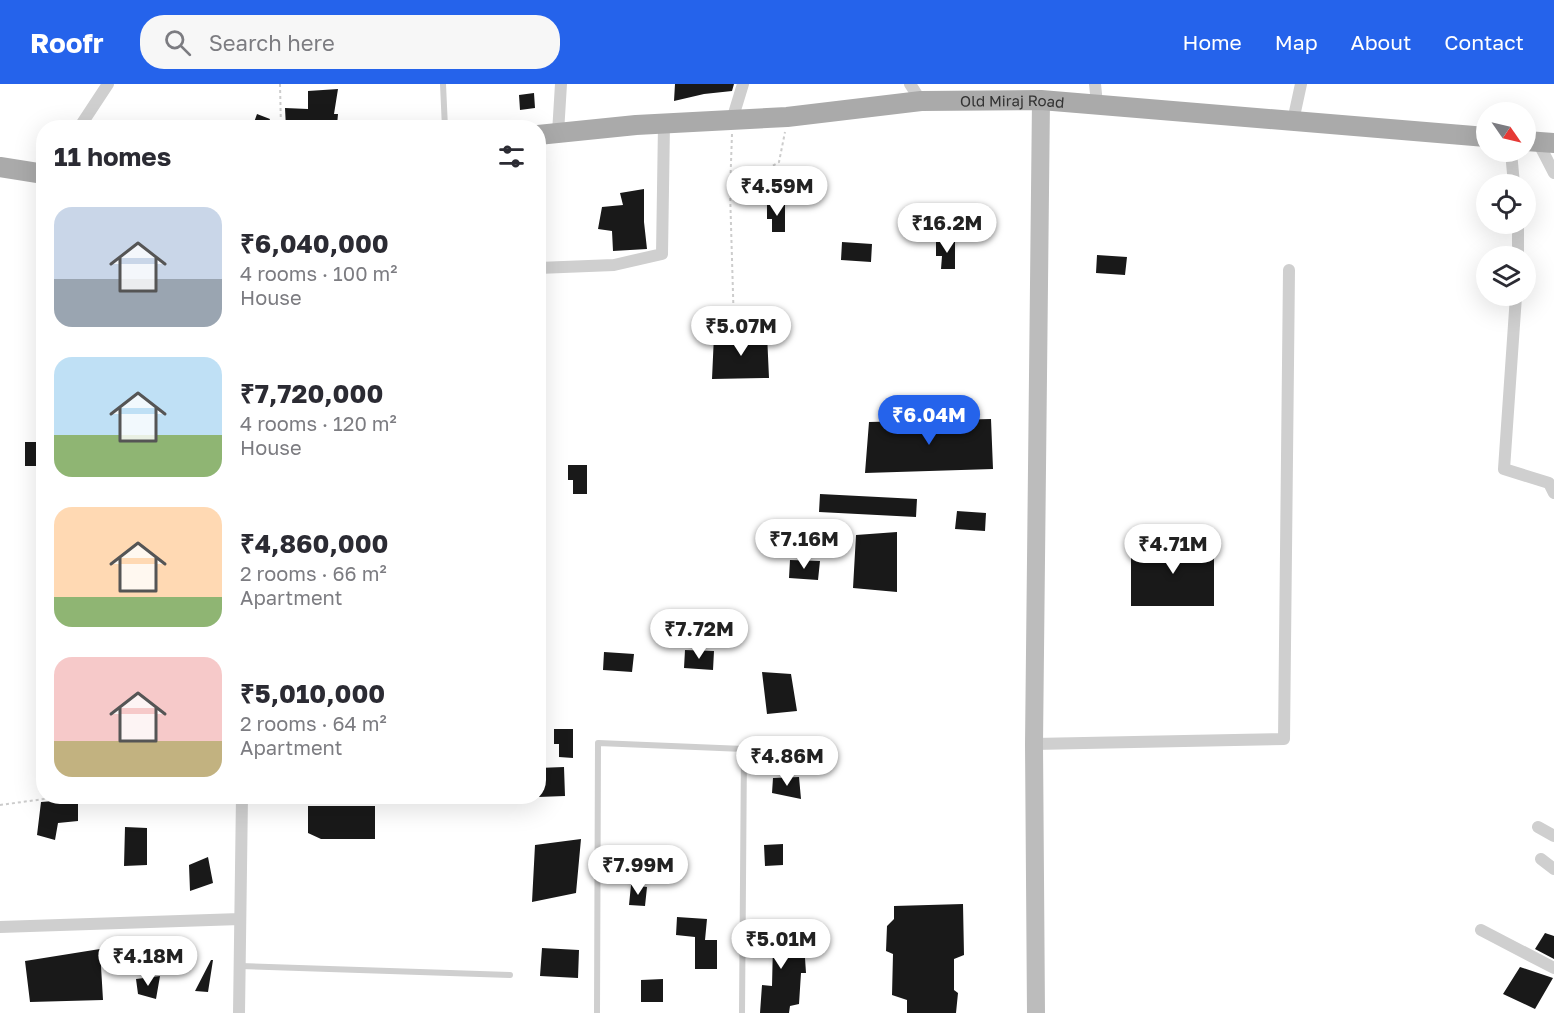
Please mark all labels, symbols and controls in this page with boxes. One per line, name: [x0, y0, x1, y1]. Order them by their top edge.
search box: [140, 15, 560, 69]
text: Roofr: [30, 26, 104, 59]
icon: search: [161, 26, 194, 59]
text: Search here: [209, 29, 335, 56]
text: Home: [1182, 29, 1242, 55]
text: Map: [1275, 29, 1318, 55]
text: About: [1351, 29, 1411, 55]
text: Contact: [1444, 29, 1524, 55]
street label: Old Miraj Road: [960, 91, 1065, 111]
north arrow: [1476, 102, 1536, 162]
map controls: [1476, 102, 1536, 306]
icon: filters: [495, 140, 528, 173]
text: 11 homes: [54, 141, 171, 172]
pin: ₹4.59M: [728, 166, 826, 217]
text: ₹4.59M: [740, 173, 814, 197]
button: locate: [1476, 174, 1536, 234]
pin: ₹16.2M: [898, 203, 996, 254]
text: ₹16.2M: [912, 210, 982, 234]
text: ₹6,040,000: [240, 228, 389, 259]
icon: home: [102, 231, 174, 303]
button: layers: [1476, 246, 1536, 306]
text: 4 rooms · 100 m²: [240, 261, 398, 285]
text: House: [240, 285, 302, 309]
pin: ₹5.07M: [692, 306, 790, 357]
text: ₹5.07M: [705, 313, 777, 337]
text: ₹7,720,000: [240, 378, 383, 409]
icon: home: [102, 381, 174, 453]
pin: ₹6.04M: [880, 395, 978, 446]
text: ₹6.04M: [892, 402, 966, 426]
text: 4 rooms · 120 m²: [240, 411, 397, 435]
text: House: [240, 435, 302, 459]
pin: ₹7.16M: [755, 519, 853, 570]
pin: ₹4.71M: [1124, 524, 1222, 575]
text: ₹7.16M: [769, 526, 839, 550]
text: ₹4,860,000: [240, 528, 389, 559]
icon: home: [102, 531, 174, 603]
text: ₹4.71M: [1138, 531, 1208, 555]
text: 2 rooms · 66 m²: [240, 561, 387, 585]
text: Apartment: [240, 585, 343, 609]
pin: ₹7.72M: [650, 609, 748, 660]
text: ₹7.72M: [664, 616, 734, 640]
text: ₹5,010,000: [240, 678, 385, 709]
icon: home: [102, 681, 174, 753]
text: 2 rooms · 64 m²: [240, 711, 387, 735]
text: Apartment: [240, 735, 343, 759]
pin: ₹4.86M: [738, 736, 836, 787]
text: ₹4.86M: [750, 743, 824, 767]
pin: ₹7.99M: [589, 845, 687, 896]
text: ₹7.99M: [602, 852, 674, 876]
pin: ₹5.01M: [732, 919, 830, 970]
text: ₹5.01M: [745, 926, 817, 950]
pin: ₹4.18M: [99, 936, 197, 987]
text: ₹4.18M: [112, 943, 184, 967]

